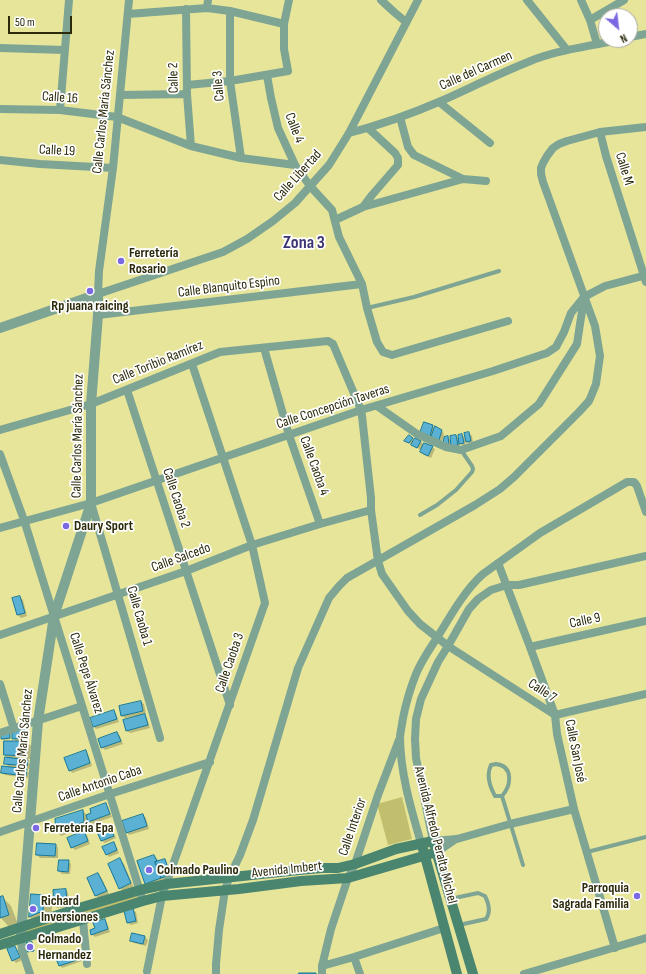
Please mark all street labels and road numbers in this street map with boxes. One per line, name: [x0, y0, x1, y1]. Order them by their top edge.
street label: Calle del Carmen: [437, 47, 515, 95]
street label: Calle Carlos María Sánchez: [89, 49, 119, 175]
street label: Calle 2: [165, 62, 183, 94]
street label: Calle 3: [209, 70, 229, 102]
street label: Calle 16: [41, 88, 79, 108]
street label: Calle 4: [281, 111, 307, 145]
street label: Calle 19: [39, 142, 75, 160]
street label: Calle Libertad: [270, 147, 326, 205]
street label: Calle M: [611, 151, 637, 187]
street label: Calle Blanquito Espino: [177, 272, 281, 302]
street label: Calle Toribio Ramírez: [110, 337, 206, 389]
street label: Calle Carlos María Sánchez: [69, 374, 87, 498]
street label: Calle Concepción Taveras: [274, 381, 392, 433]
street label: Calle Caoba 4: [296, 434, 332, 498]
street label: Calle Caoba 2: [158, 466, 194, 530]
street label: Calle Salcedo: [149, 540, 213, 576]
street label: Calle Caoba 1: [123, 584, 155, 648]
street label: Calle 9: [568, 610, 602, 632]
street label: Calle Pepe Álvarez: [65, 630, 107, 716]
street label: Calle Caoba 3: [212, 631, 248, 695]
street label: Calle 7: [525, 676, 559, 706]
street label: Calle Carlos María Sánchez: [9, 688, 37, 814]
street label: Calle San José: [561, 718, 589, 784]
street label: Calle Antonio Caba: [56, 762, 144, 806]
street label: Avenida Alfredo Peralta Michel: [410, 765, 460, 905]
street label: Calle Interior: [335, 796, 371, 858]
street label: Avenida Imbert: [251, 858, 323, 882]

